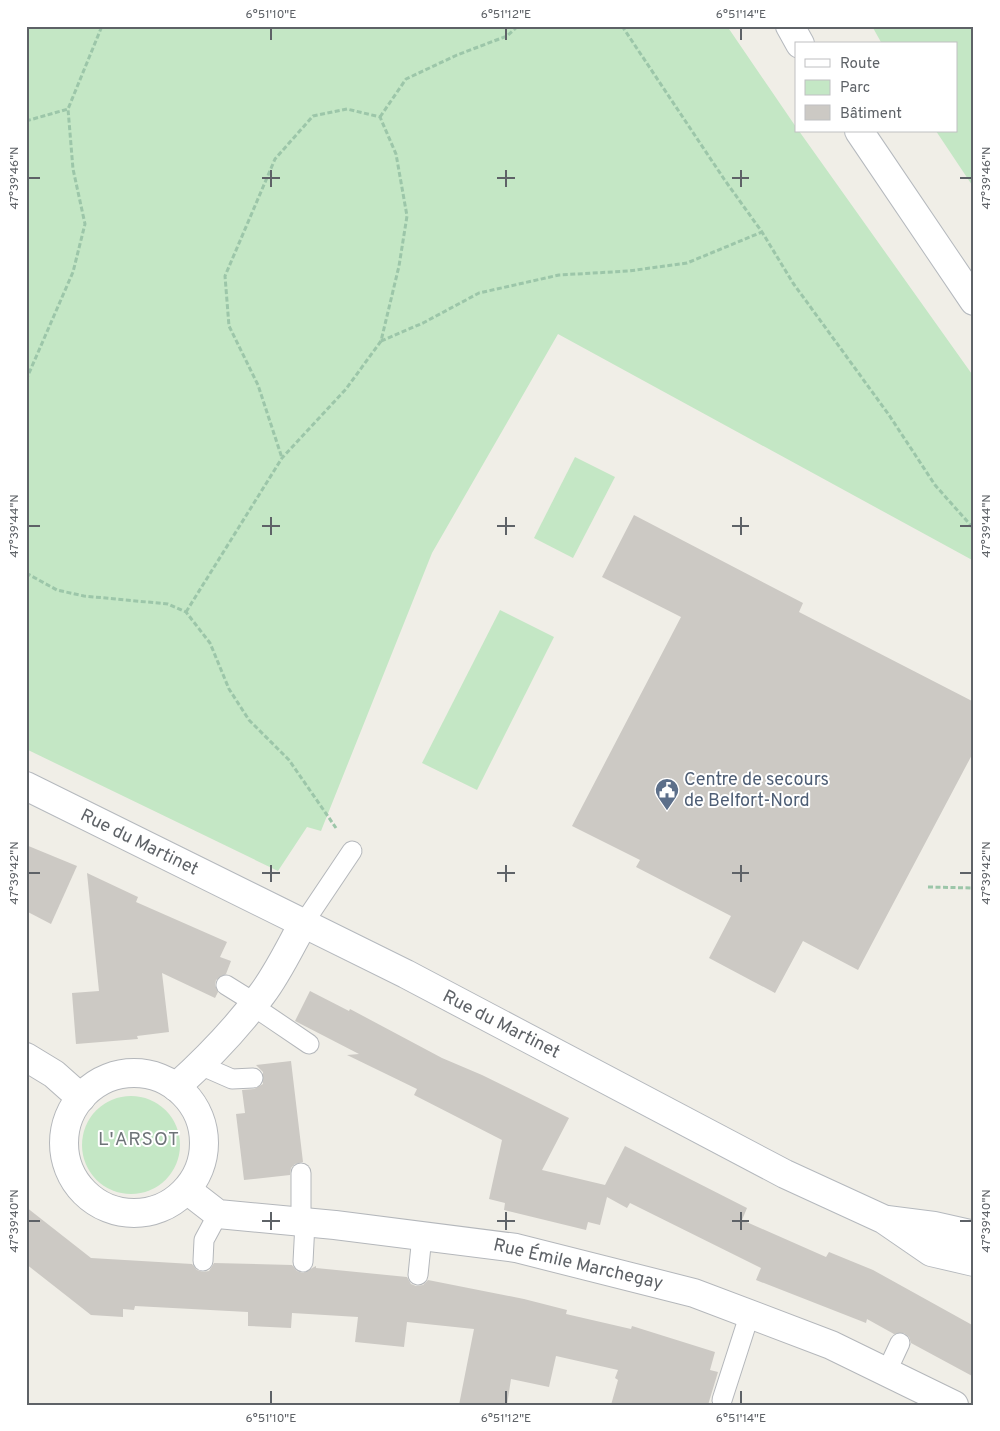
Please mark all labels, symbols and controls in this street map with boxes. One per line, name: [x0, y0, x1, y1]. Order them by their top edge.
text: 6°51'10"E: [246, 7, 296, 23]
text: 6°51'12"E: [481, 7, 531, 23]
text: 6°51'14"E: [716, 7, 766, 23]
legend: [795, 42, 958, 132]
text: Route: [840, 55, 880, 74]
text: Parc: [840, 79, 870, 98]
text: Bâtiment: [840, 105, 902, 124]
text: 47°39'46"N: [7, 146, 23, 210]
text: 47°39'46"N: [979, 146, 995, 210]
text: 47°39'44"N: [7, 494, 23, 558]
text: 47°39'44"N: [979, 494, 995, 558]
place label: Centre de secours de Belfort-Nord: [684, 769, 829, 813]
public building icon: Centre de secours de Belfort-Nord: [654, 777, 680, 811]
street label: Rue du Martinet: [76, 804, 202, 882]
text: 47°39'42"N: [7, 841, 23, 905]
text: 47°39'42"N: [979, 841, 995, 905]
street label: Rue du Martinet: [438, 986, 564, 1064]
district label: L'ARSOT: [98, 1128, 180, 1152]
text: 47°39'40"N: [7, 1189, 23, 1253]
text: 47°39'40"N: [979, 1189, 995, 1253]
street label: Rue Émile Marchegay: [491, 1232, 666, 1296]
text: 6°51'10"E: [246, 1411, 296, 1427]
text: 6°51'12"E: [481, 1411, 531, 1427]
text: 6°51'14"E: [716, 1411, 766, 1427]

